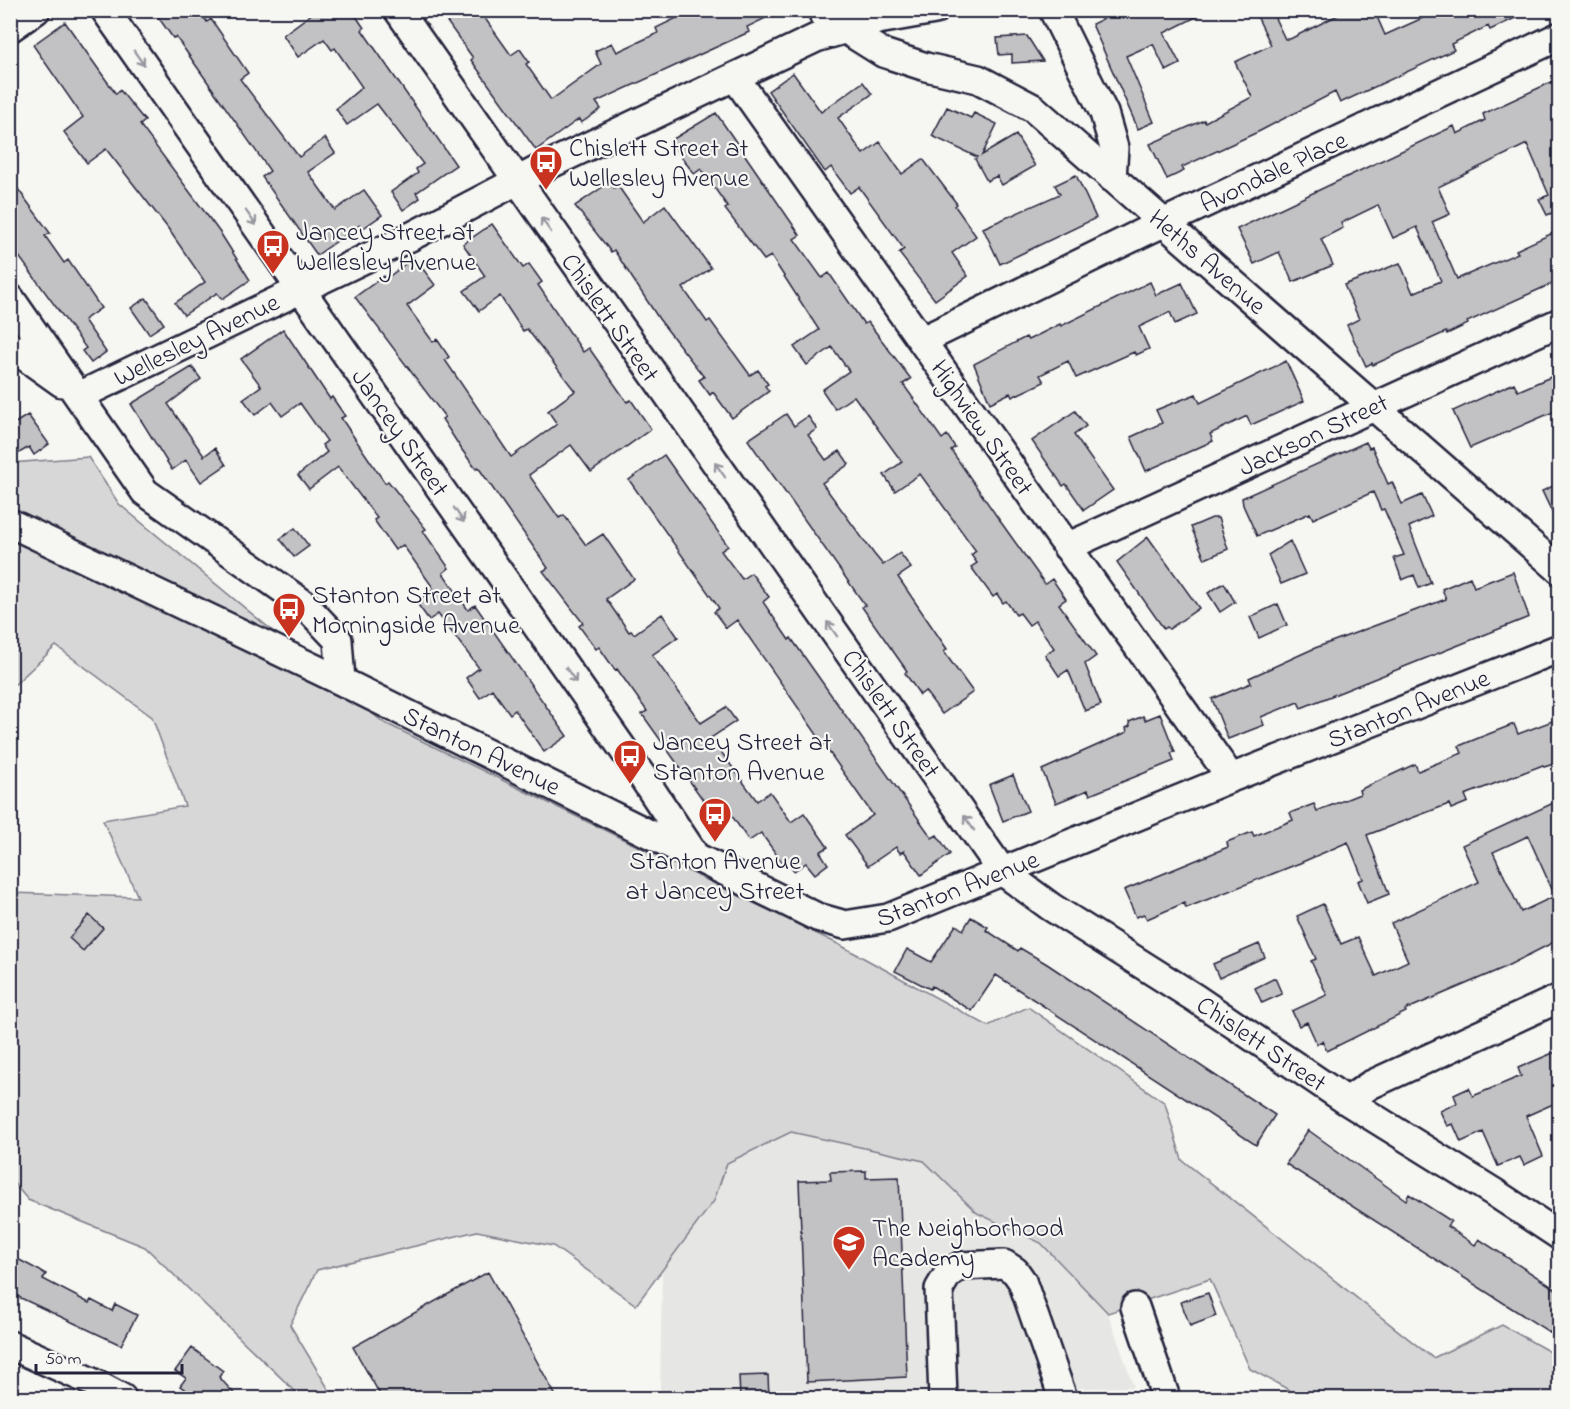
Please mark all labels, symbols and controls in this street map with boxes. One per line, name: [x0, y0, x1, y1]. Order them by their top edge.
one-way arrow: [133, 50, 145, 66]
street label: Avondale Place: [1194, 123, 1355, 224]
place label: Chislett Street at Wellesley Avenue: [569, 131, 749, 199]
bus stop icon: Chislett Street at Wellesley Avenue: [528, 144, 564, 191]
street label: Heths Avenue: [1139, 201, 1274, 325]
one-way arrow: [245, 209, 257, 226]
place label: Jancey Street at Wellesley Avenue: [296, 215, 476, 283]
one-way arrow: [540, 217, 552, 234]
bus stop icon: Jancey Street at Wellesley Avenue: [255, 228, 291, 275]
street label: Chislett Street: [550, 246, 667, 391]
street label: Wellesley Avenue: [108, 285, 287, 398]
street label: Highview Street: [920, 353, 1042, 505]
street label: Jancey Street: [340, 362, 457, 506]
street label: Jackson Street: [1233, 385, 1396, 488]
one-way arrow: [714, 462, 726, 478]
one-way arrow: [453, 507, 465, 523]
place label: Stanton Street at Morningside Avenue: [312, 578, 520, 646]
bus stop icon: Stanton Street at Morningside Avenue: [271, 591, 307, 638]
one-way arrow: [826, 622, 838, 638]
street label: Chislett Street: [831, 642, 948, 787]
street label: Stanton Avenue: [1322, 661, 1496, 761]
one-way arrow: [565, 666, 577, 683]
street label: Stanton Avenue: [395, 698, 566, 808]
place label: Jancey Street at Stanton Avenue: [653, 725, 832, 793]
bus stop icon: Jancey Street at Stanton Avenue: [612, 738, 648, 785]
bus stop icon: Stanton Avenue at Jancey Street: [697, 796, 733, 843]
one-way arrow: [963, 815, 975, 832]
street label: Stanton Avenue: [871, 842, 1045, 939]
place label: Stanton Avenue at Jancey Street: [626, 844, 805, 912]
street label: Chislett Street: [1188, 988, 1333, 1103]
place label: The Neighborhood Academy: [872, 1211, 1064, 1279]
school or university icon: The Neighborhood Academy: [831, 1224, 867, 1271]
scale bar: [36, 1337, 182, 1375]
text: 50 m: [45, 1347, 82, 1373]

